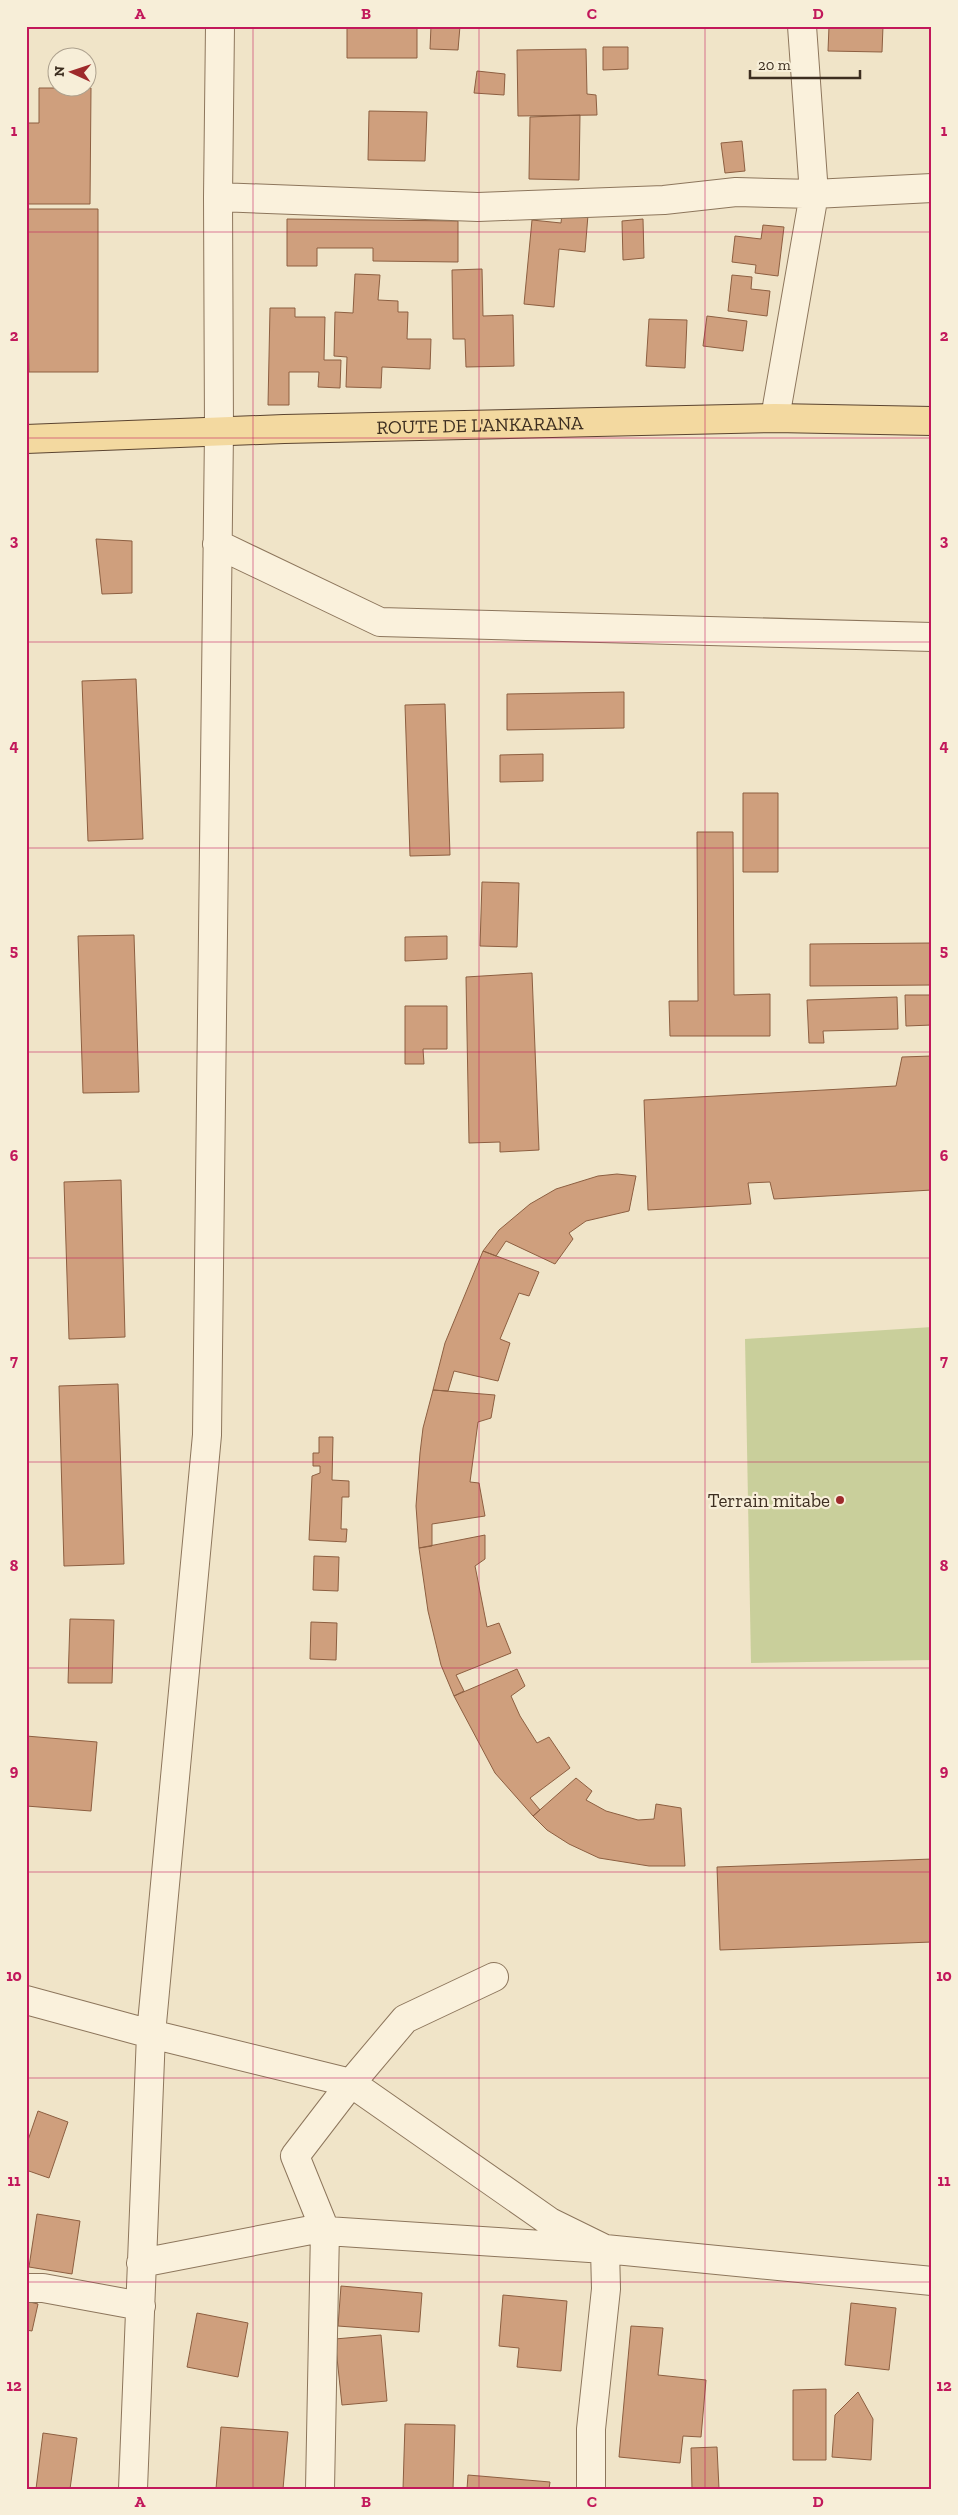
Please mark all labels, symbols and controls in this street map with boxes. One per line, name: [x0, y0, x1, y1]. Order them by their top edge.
text: A: [135, 4, 146, 23]
text: B: [361, 4, 371, 23]
text: C: [587, 4, 597, 23]
text: D: [812, 4, 824, 23]
north arrow: [48, 48, 98, 98]
scale bar: [750, 48, 860, 80]
text: 20 m: [758, 56, 791, 74]
text: N: [51, 65, 68, 77]
text: 1: [11, 121, 18, 140]
text: 1: [941, 121, 948, 140]
text: 2: [10, 326, 19, 345]
text: 2: [940, 326, 949, 345]
street label: ROUTE DE L'ANKARANA: [376, 411, 584, 438]
text: 3: [10, 531, 19, 550]
text: 3: [940, 531, 949, 550]
text: 4: [9, 736, 19, 755]
text: 4: [939, 736, 949, 755]
text: 5: [10, 941, 18, 960]
text: 5: [940, 941, 948, 960]
text: 6: [10, 1146, 19, 1165]
text: 6: [940, 1146, 949, 1165]
text: 7: [10, 1351, 18, 1370]
text: 7: [940, 1351, 948, 1370]
place label: Terrain mitabe: [708, 1489, 830, 1512]
marker: Terrain mitabe: [834, 1494, 846, 1506]
text: 8: [10, 1556, 19, 1575]
text: 8: [940, 1556, 949, 1575]
text: 9: [10, 1761, 19, 1780]
text: 9: [940, 1761, 949, 1780]
text: 10: [6, 1966, 22, 1985]
text: 10: [936, 1966, 952, 1985]
text: 11: [8, 2171, 21, 2190]
text: 11: [938, 2171, 951, 2190]
text: 12: [6, 2376, 22, 2395]
text: 12: [936, 2376, 952, 2395]
text: A: [135, 2492, 146, 2511]
text: B: [361, 2492, 371, 2511]
text: C: [587, 2492, 597, 2511]
text: D: [812, 2492, 824, 2511]

